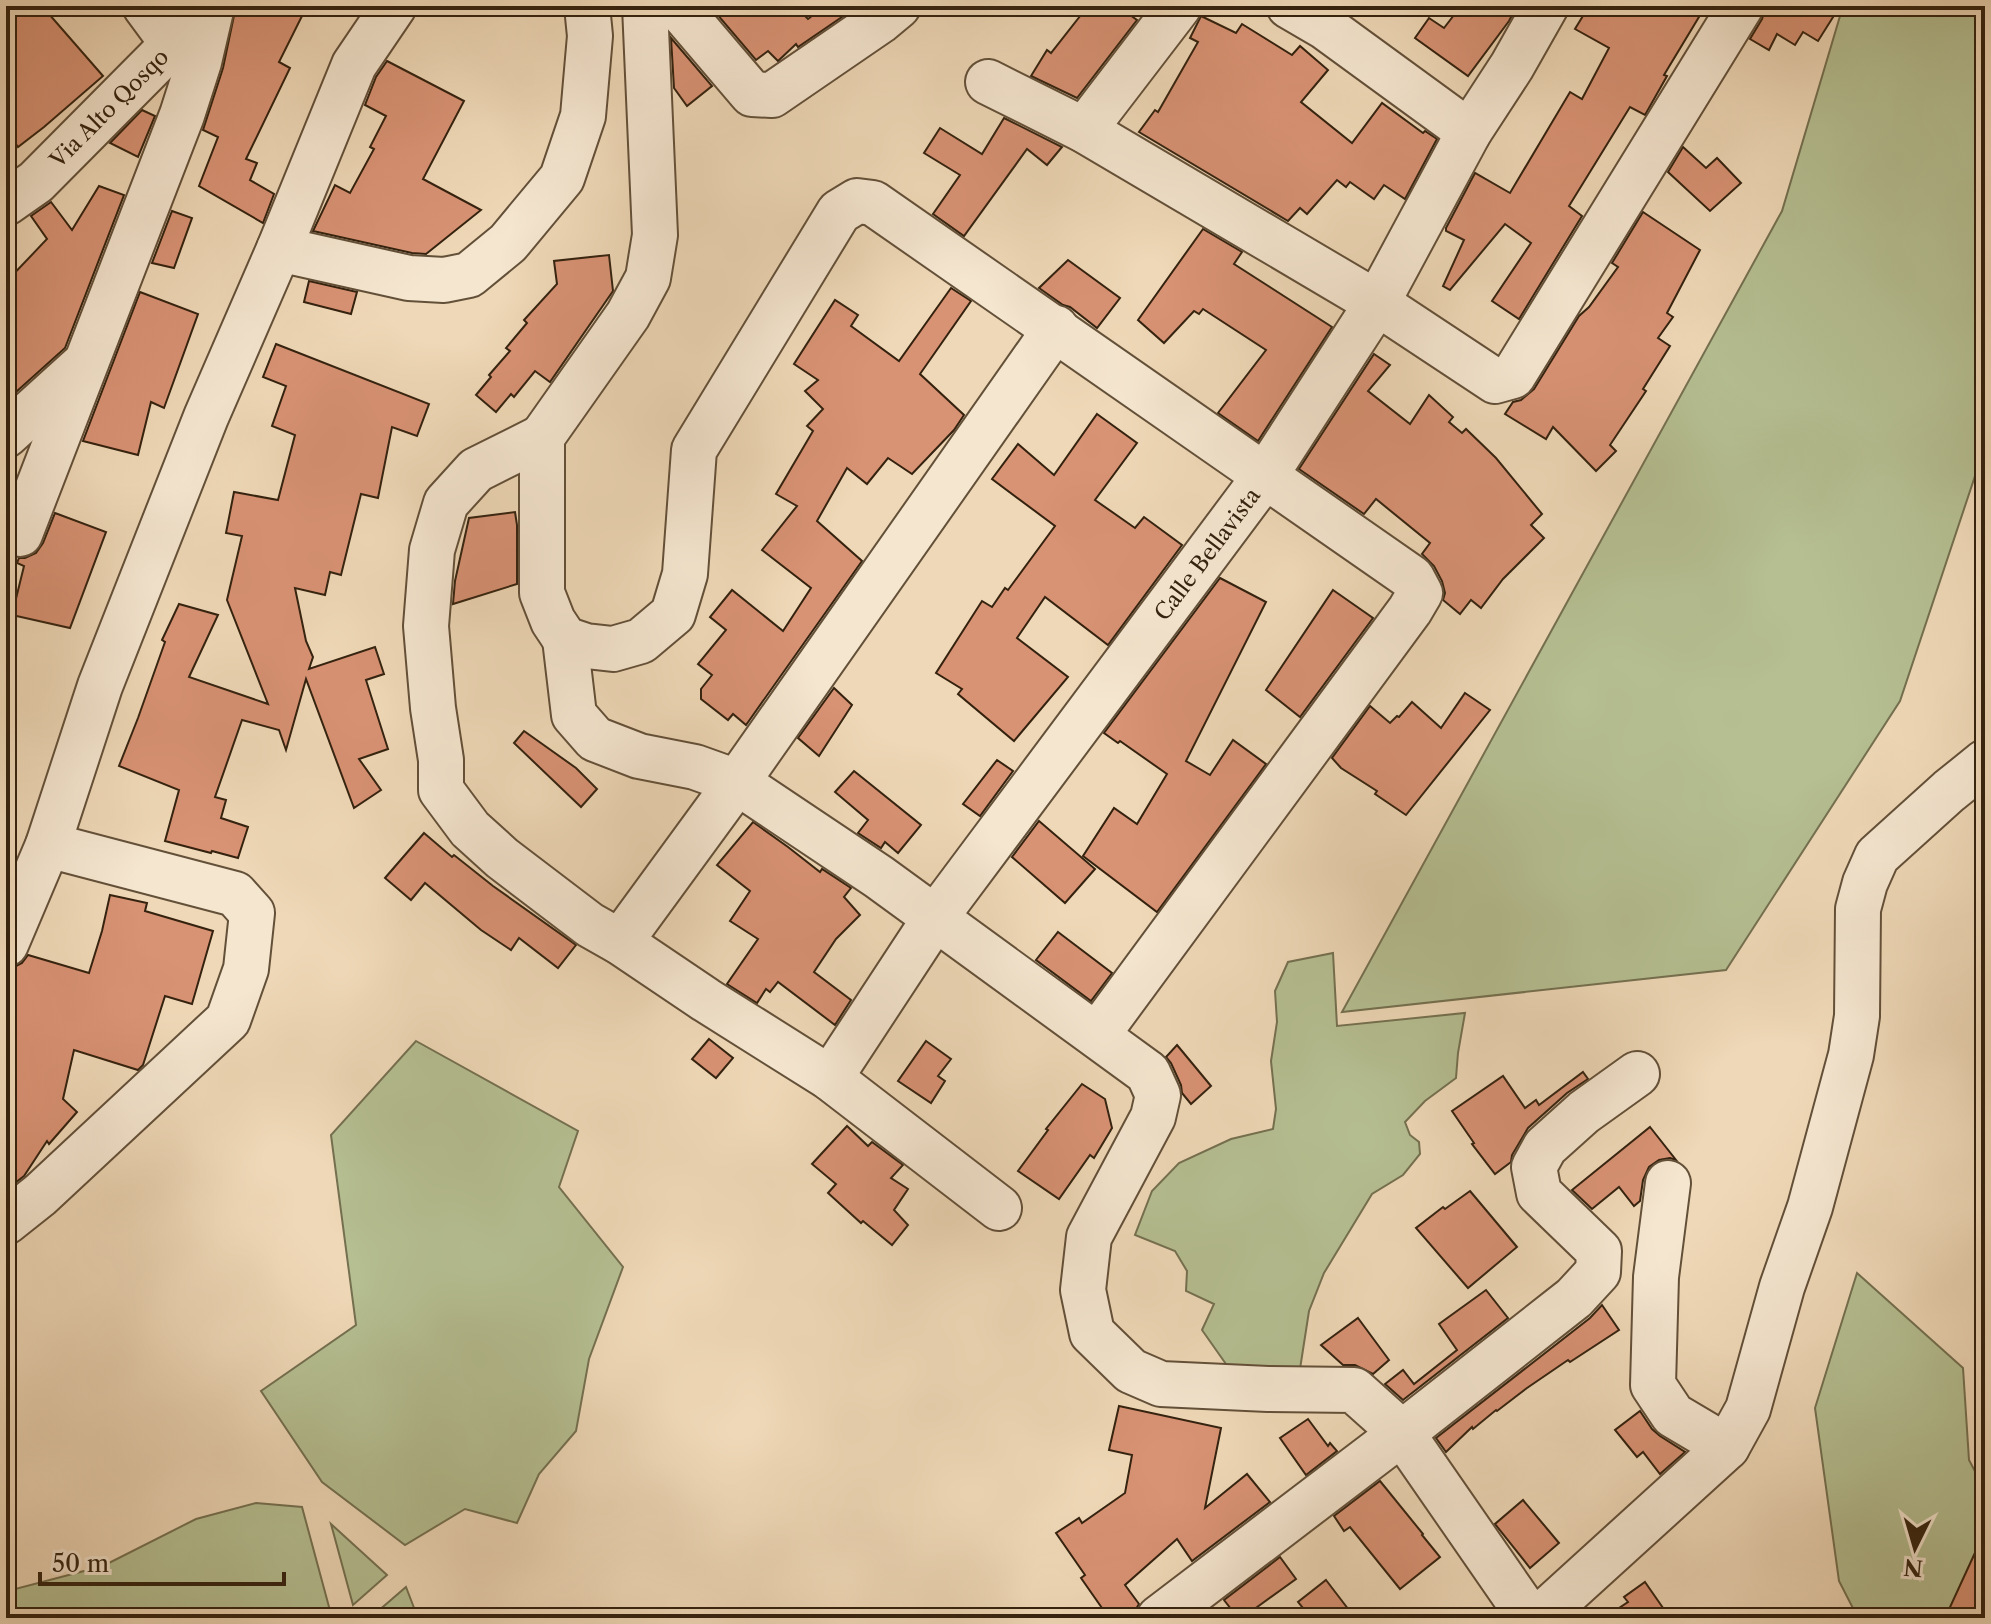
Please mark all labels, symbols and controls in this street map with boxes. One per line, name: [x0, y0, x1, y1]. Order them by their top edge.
street label: Via Alto Qosqo: [44, 43, 174, 174]
street label: Calle Bellavista: [1149, 482, 1266, 626]
north arrow: [1875, 1508, 1955, 1588]
scale bar: [40, 1536, 284, 1586]
text: 50 m: [52, 1549, 109, 1578]
text: N: [1903, 1553, 1924, 1582]

